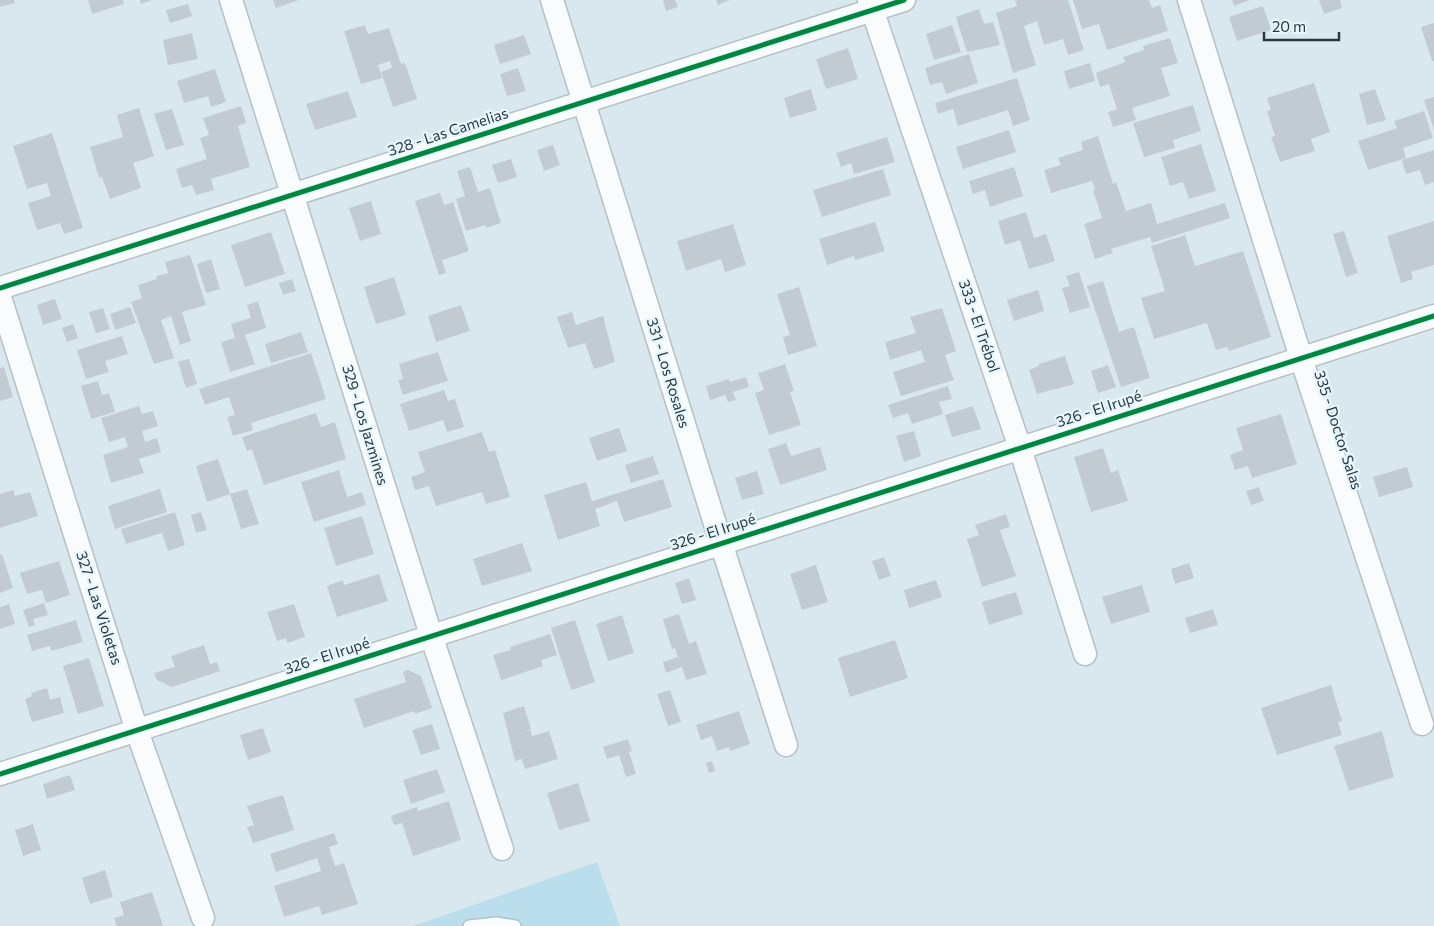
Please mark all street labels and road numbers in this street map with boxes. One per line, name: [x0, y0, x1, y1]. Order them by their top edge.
street label: 328 - Las Camelias: [385, 103, 510, 159]
street label: 333 - El Trébol: [956, 277, 1004, 374]
street label: 331 - Los Rosales: [644, 315, 694, 430]
street label: 329 - Los Jazmines: [339, 362, 393, 487]
street label: 335 - Doctor Salas: [1311, 368, 1367, 492]
street label: 326 - El Irupé: [1054, 386, 1144, 430]
street label: 326 - El Irupé: [668, 509, 758, 553]
street label: 327 - Las Violetas: [73, 549, 127, 667]
street label: 326 - El Irupé: [282, 633, 372, 677]

